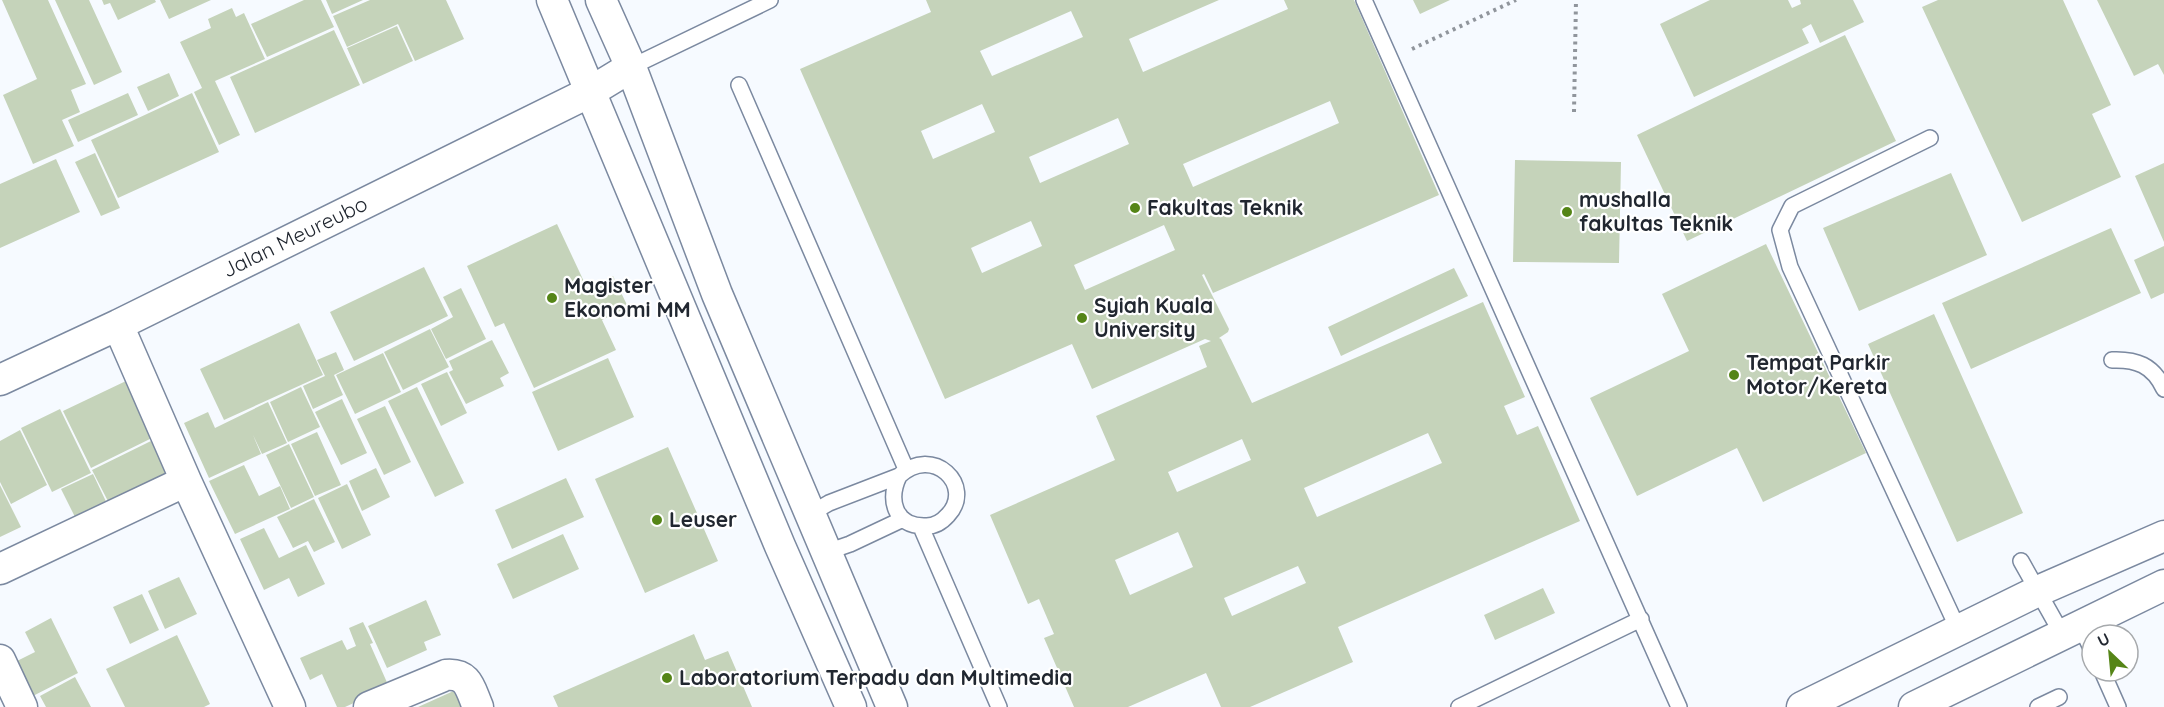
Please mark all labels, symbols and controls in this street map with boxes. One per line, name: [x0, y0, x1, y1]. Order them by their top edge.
place label: mushalla fakultas Teknik: [1579, 186, 1733, 236]
street label: Jalan Meureubo: [218, 190, 371, 282]
place label: Fakultas Teknik: [1147, 194, 1304, 220]
marker: Fakultas Teknik: [1128, 201, 1142, 215]
marker: mushalla fakultas Teknik: [1560, 205, 1574, 219]
place label: Magister Ekonomi MM: [564, 272, 691, 322]
marker: Magister Ekonomi MM: [545, 291, 559, 305]
place label: Syiah Kuala University: [1094, 292, 1213, 342]
marker: Syiah Kuala University: [1075, 311, 1089, 325]
place label: Tempat Parkir Motor/Kereta: [1746, 349, 1890, 399]
marker: Tempat Parkir Motor/Kereta: [1727, 368, 1741, 382]
place label: Leuser: [669, 506, 737, 532]
marker: Leuser: [650, 513, 664, 527]
north arrow: [2080, 623, 2140, 683]
text: U: [2094, 628, 2113, 651]
place label: Laboratorium Terpadu dan Multimedia: [679, 664, 1072, 690]
marker: Laboratorium Terpadu dan Multimedia: [660, 671, 674, 685]

